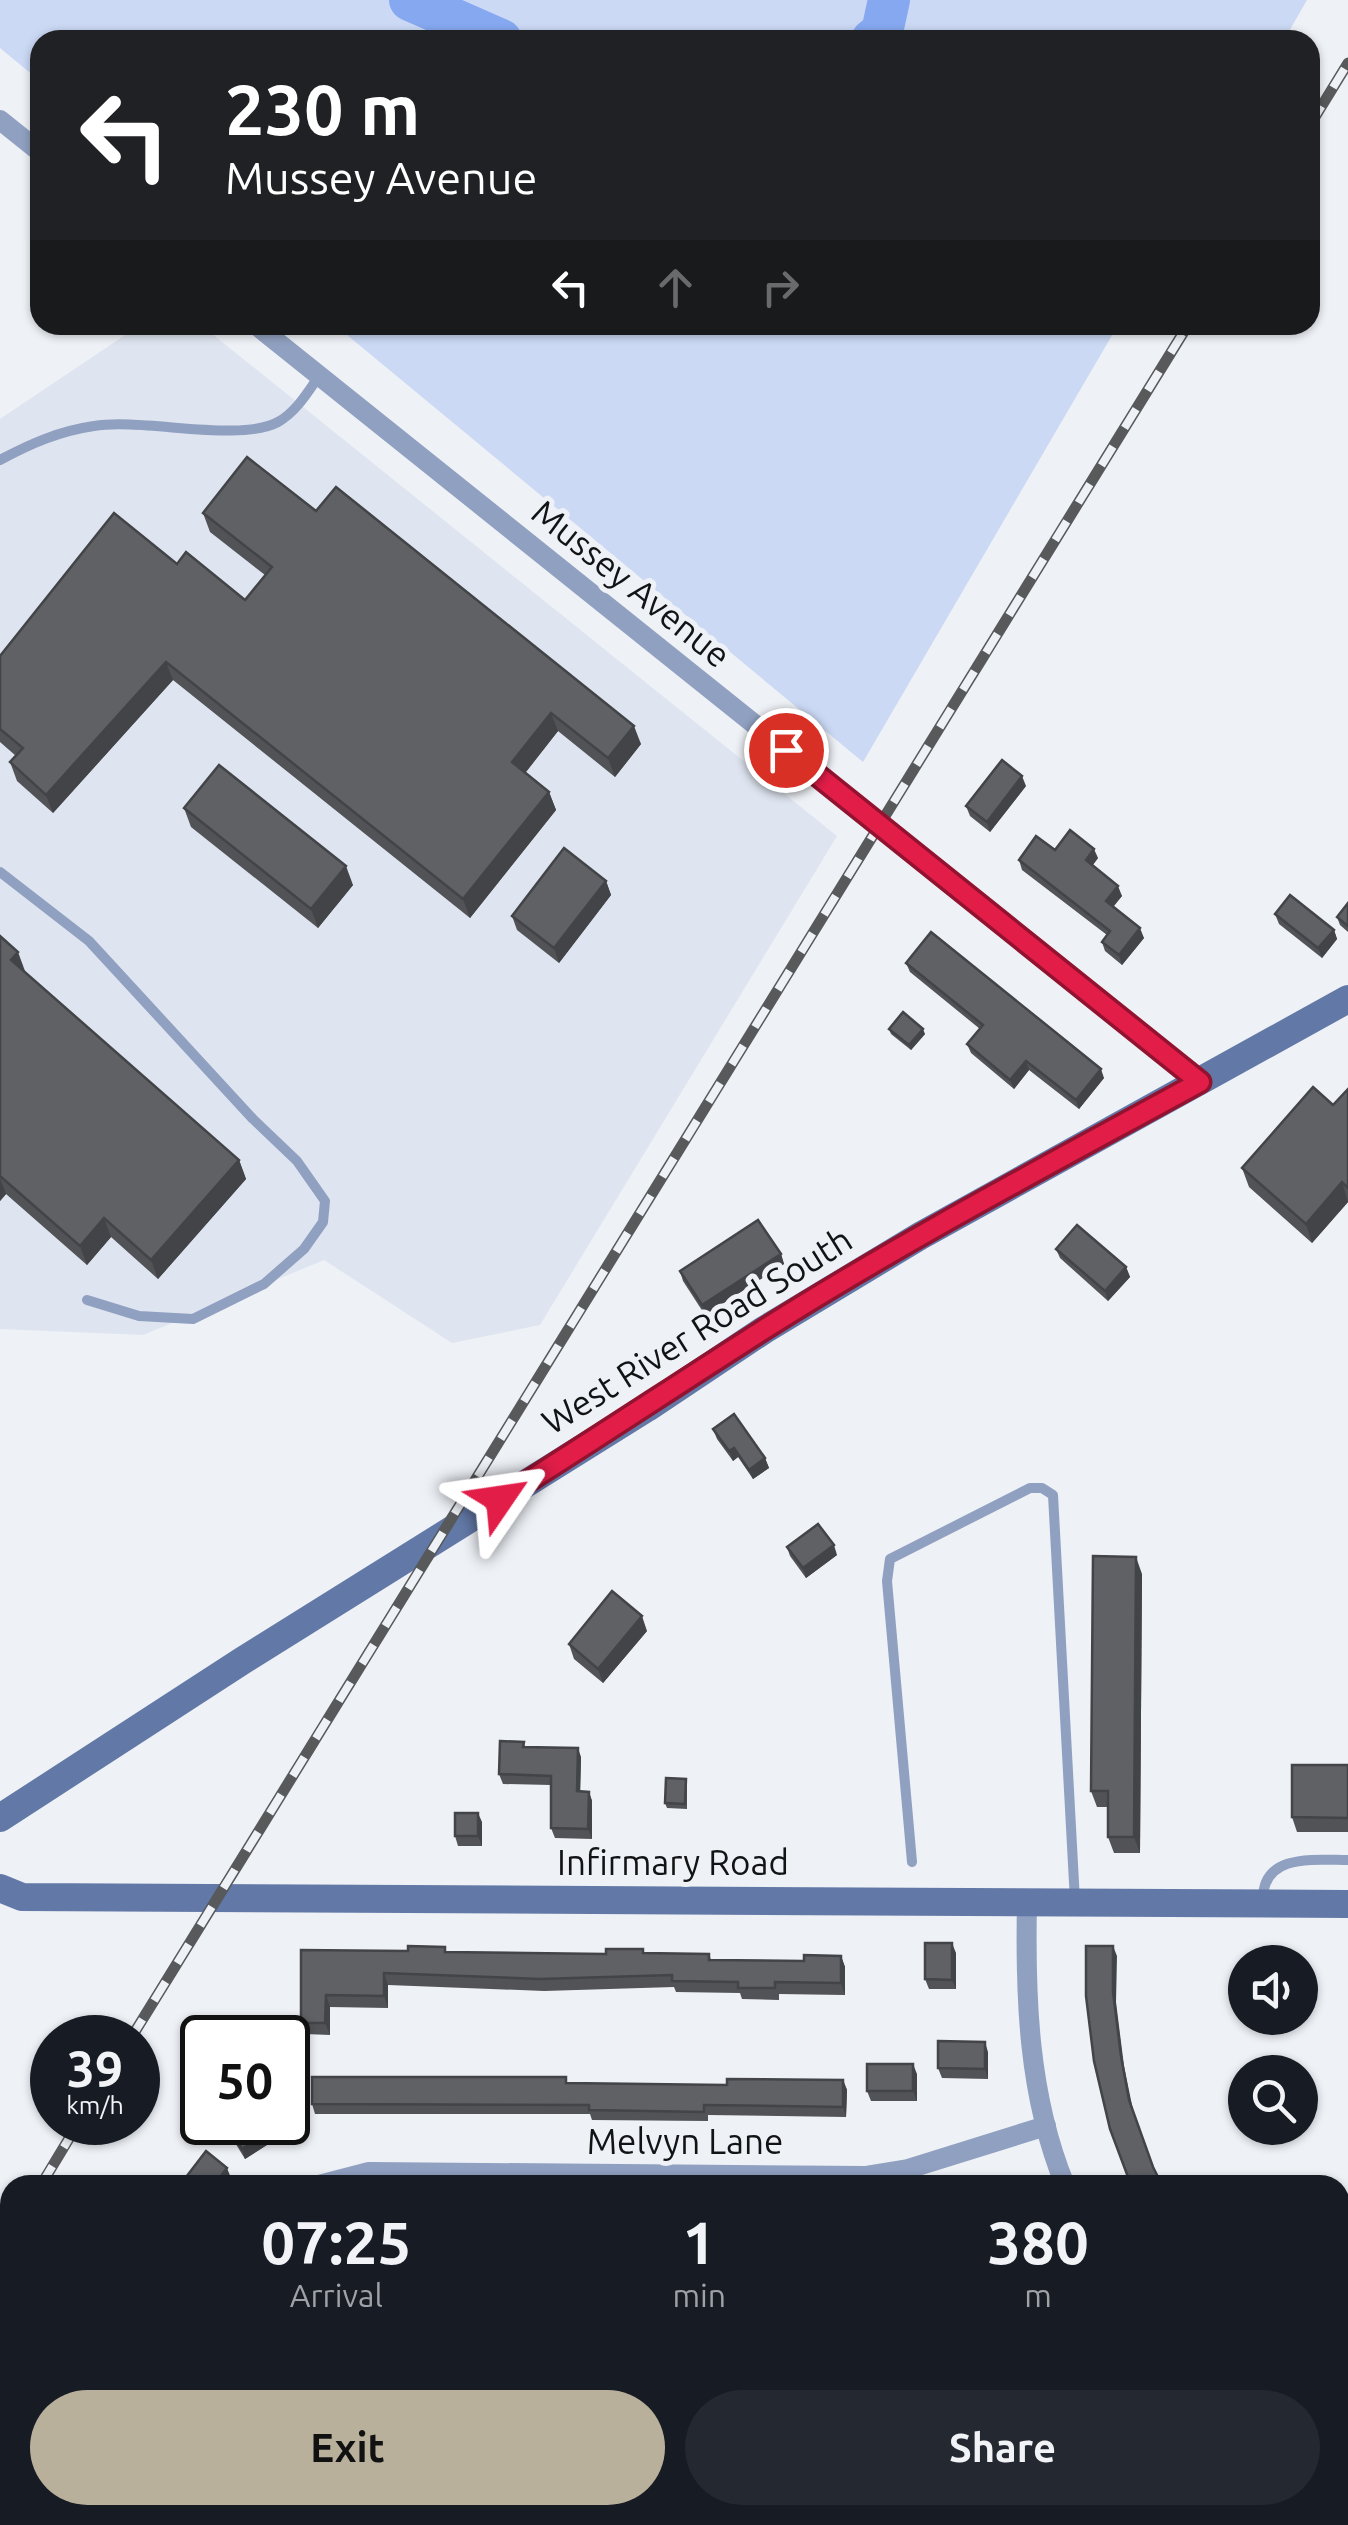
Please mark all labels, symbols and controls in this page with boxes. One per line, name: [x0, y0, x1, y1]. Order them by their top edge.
icon: left: [60, 70, 190, 200]
text: 230 m: [225, 70, 420, 148]
text: Mussey Avenue: [225, 152, 537, 203]
icon: left: [543, 260, 598, 315]
icon: ahead: [648, 260, 703, 315]
icon: right: [753, 260, 808, 315]
street label: Mussey Avenue: [525, 491, 739, 675]
pin: [744, 708, 829, 793]
icon: arrive: [759, 723, 814, 778]
street label: West River Road South: [534, 1219, 859, 1442]
position arrow: [448, 1447, 552, 1551]
street label: Infirmary Road: [557, 1842, 789, 1882]
map controls: [1228, 1945, 1318, 2145]
button: sound: [1228, 1945, 1318, 2035]
speed limit sign: 50: [180, 2015, 310, 2145]
text: 39: [67, 2040, 123, 2096]
button: search: [1228, 2055, 1318, 2145]
text: km/h: [66, 2091, 124, 2119]
street label: Melvyn Lane: [587, 2121, 783, 2161]
text: 07:25: [261, 2208, 411, 2275]
text: 1: [682, 2208, 716, 2275]
text: 380: [987, 2208, 1089, 2275]
text: Arrival: [290, 2277, 383, 2313]
text: min: [672, 2277, 726, 2313]
text: m: [1024, 2277, 1052, 2313]
button: Exit: [30, 2390, 665, 2505]
button: Share: [685, 2390, 1320, 2505]

